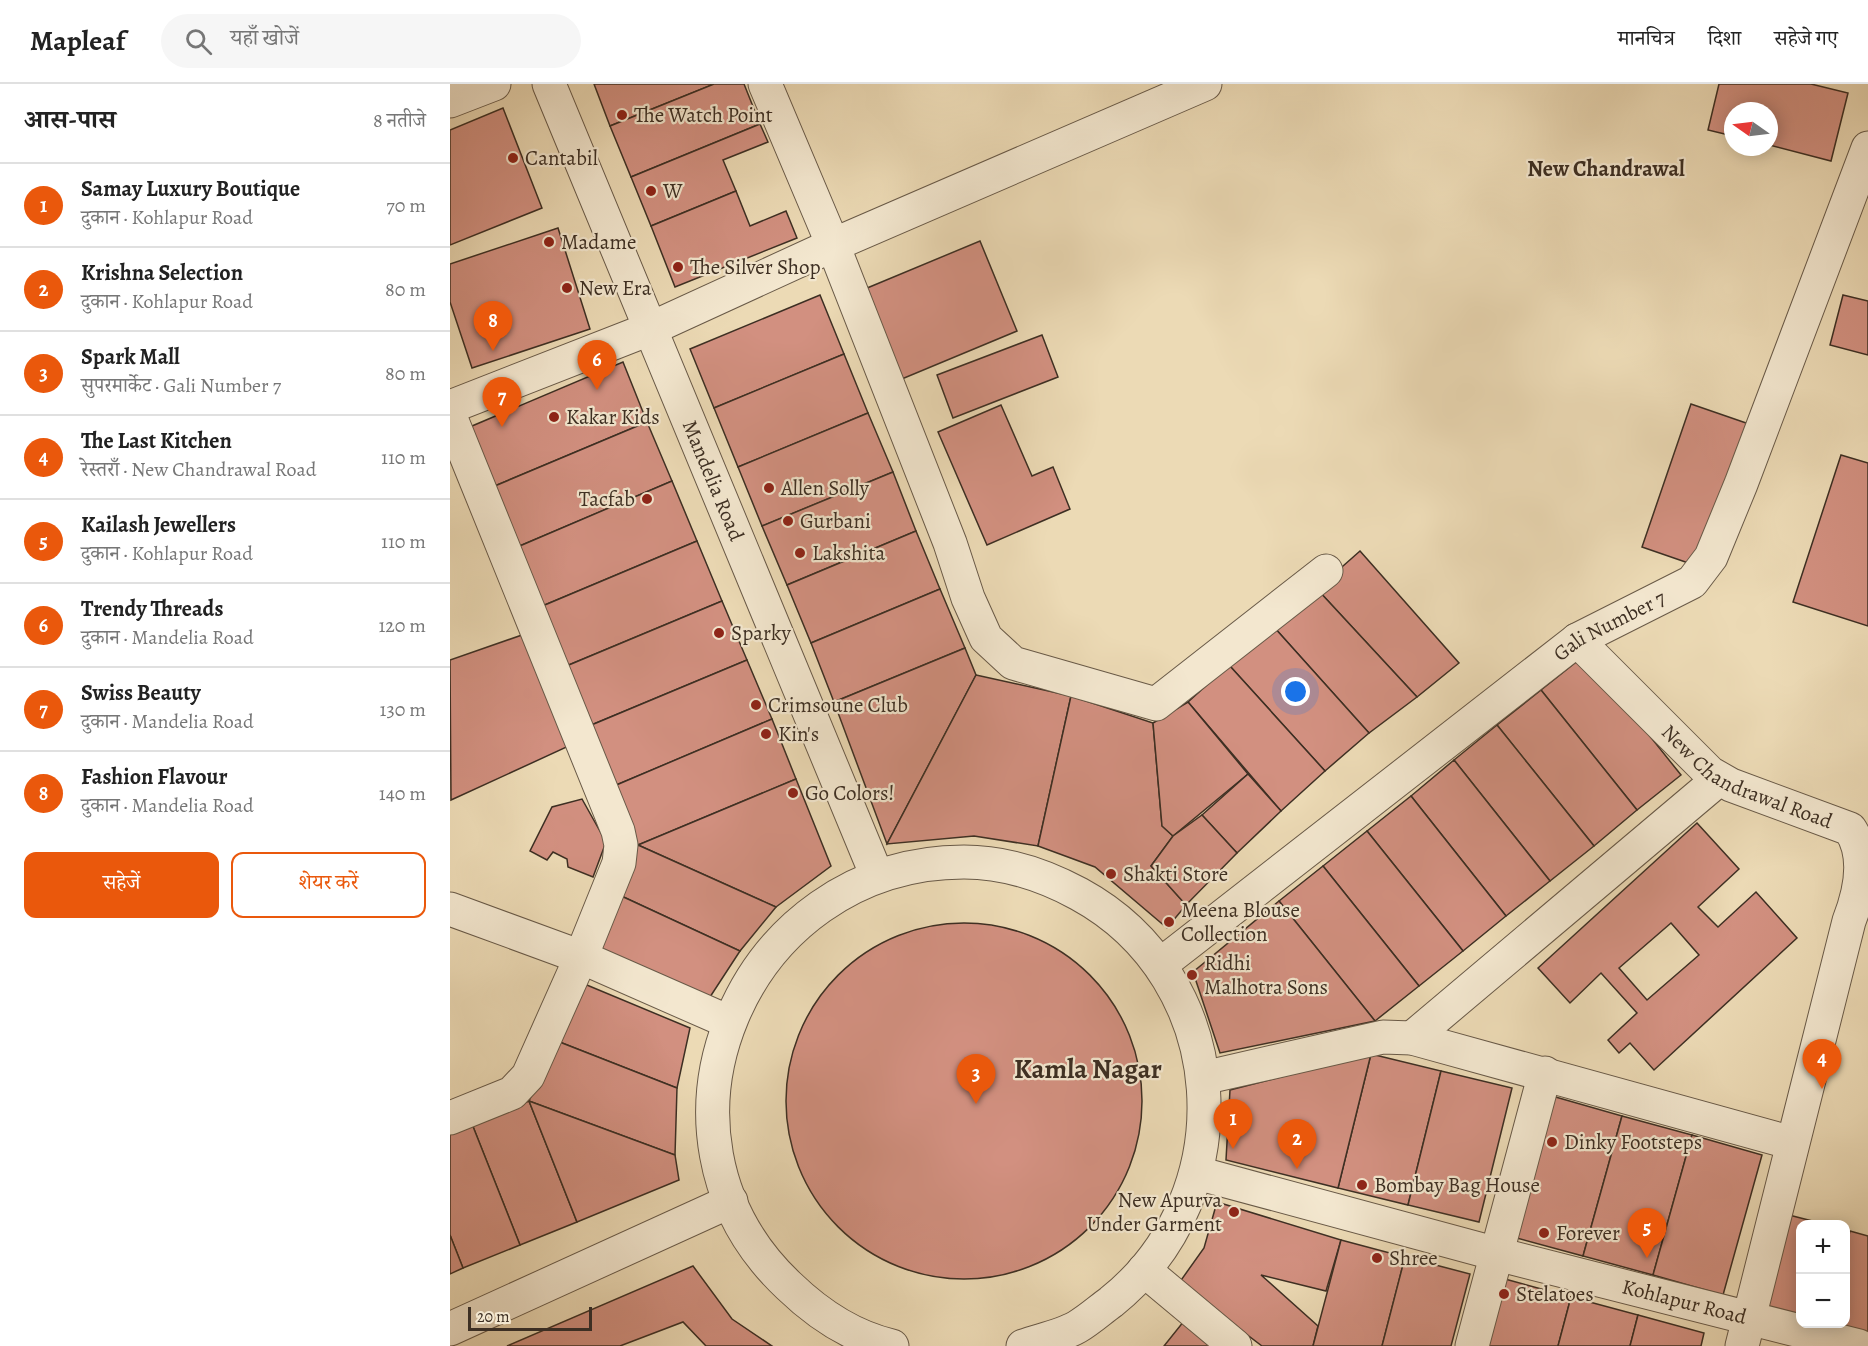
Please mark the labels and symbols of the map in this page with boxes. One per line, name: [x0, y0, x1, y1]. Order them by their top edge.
place label: The Watch Point: [634, 101, 773, 129]
north arrow: [1724, 102, 1778, 156]
marker: The Watch Point: [615, 108, 629, 122]
place label: Cantabil: [525, 144, 598, 172]
marker: Cantabil: [506, 151, 520, 165]
district label: New Chandrawal: [1527, 154, 1685, 184]
place label: W: [662, 177, 683, 205]
marker: W: [644, 184, 658, 198]
place label: Madame: [561, 228, 636, 256]
marker: Madame: [542, 235, 556, 249]
place label: The Silver Shop: [690, 253, 821, 281]
marker: The Silver Shop: [671, 260, 685, 274]
place label: New Era: [579, 274, 652, 302]
marker: New Era: [560, 281, 574, 295]
pin: 8: [474, 302, 513, 351]
pin: 6: [578, 340, 616, 390]
pin: 7: [482, 378, 522, 427]
place label: Kakar Kids: [566, 403, 660, 431]
marker: Kakar Kids: [547, 410, 561, 424]
street label: Mandelia Road: [676, 416, 751, 546]
place label: Allen Solly: [780, 474, 870, 502]
marker: Allen Solly: [762, 481, 776, 495]
place label: Tacfab: [579, 485, 635, 513]
marker: Tacfab: [640, 492, 654, 506]
place label: Gurbani: [800, 507, 871, 535]
marker: Gurbani: [781, 514, 795, 528]
place label: Lakshita: [812, 539, 885, 567]
marker: Lakshita: [793, 546, 807, 560]
street label: Gali Number 7: [1547, 584, 1670, 667]
place label: Sparky: [731, 619, 791, 647]
marker: Sparky: [712, 626, 726, 640]
your location: [1281, 677, 1310, 706]
place label: Crimsoune Club: [768, 691, 908, 719]
marker: Crimsoune Club: [749, 698, 763, 712]
street label: New Chandrawal Road: [1655, 718, 1837, 836]
place label: Kin's: [778, 720, 819, 748]
marker: Kin's: [759, 727, 773, 741]
place label: Go Colors!: [805, 779, 894, 807]
marker: Go Colors!: [786, 786, 800, 800]
place label: Shakti Store: [1123, 860, 1228, 888]
marker: Shakti Store: [1104, 867, 1118, 881]
place label: Meena Blouse Collection: [1181, 896, 1300, 948]
marker: Meena Blouse Collection: [1162, 915, 1176, 929]
place label: Ridhi Malhotra Sons: [1204, 949, 1328, 1001]
marker: Ridhi Malhotra Sons: [1185, 968, 1199, 982]
pin: 4: [1802, 1040, 1842, 1089]
district label: Kamla Nagar: [1014, 1051, 1162, 1087]
pin: 3: [956, 1054, 996, 1104]
pin: 1: [1214, 1100, 1252, 1149]
pin: 2: [1278, 1120, 1316, 1169]
place label: Dinky Footsteps: [1564, 1128, 1702, 1156]
marker: Dinky Footsteps: [1545, 1135, 1559, 1149]
place label: Bombay Bag House: [1374, 1171, 1540, 1199]
marker: Bombay Bag House: [1355, 1178, 1369, 1192]
place label: New Apurva Under Garment: [1087, 1186, 1222, 1238]
marker: New Apurva Under Garment: [1227, 1205, 1241, 1219]
pin: 5: [1628, 1208, 1666, 1258]
place label: Forever: [1556, 1219, 1620, 1247]
marker: Forever: [1537, 1226, 1551, 1240]
place label: Shree: [1389, 1244, 1438, 1272]
marker: Shree: [1370, 1251, 1384, 1265]
street label: Kohlapur Road: [1619, 1272, 1750, 1331]
place label: Stelatoes: [1516, 1280, 1594, 1308]
marker: Stelatoes: [1497, 1287, 1511, 1301]
scale bar: [468, 1304, 592, 1332]

